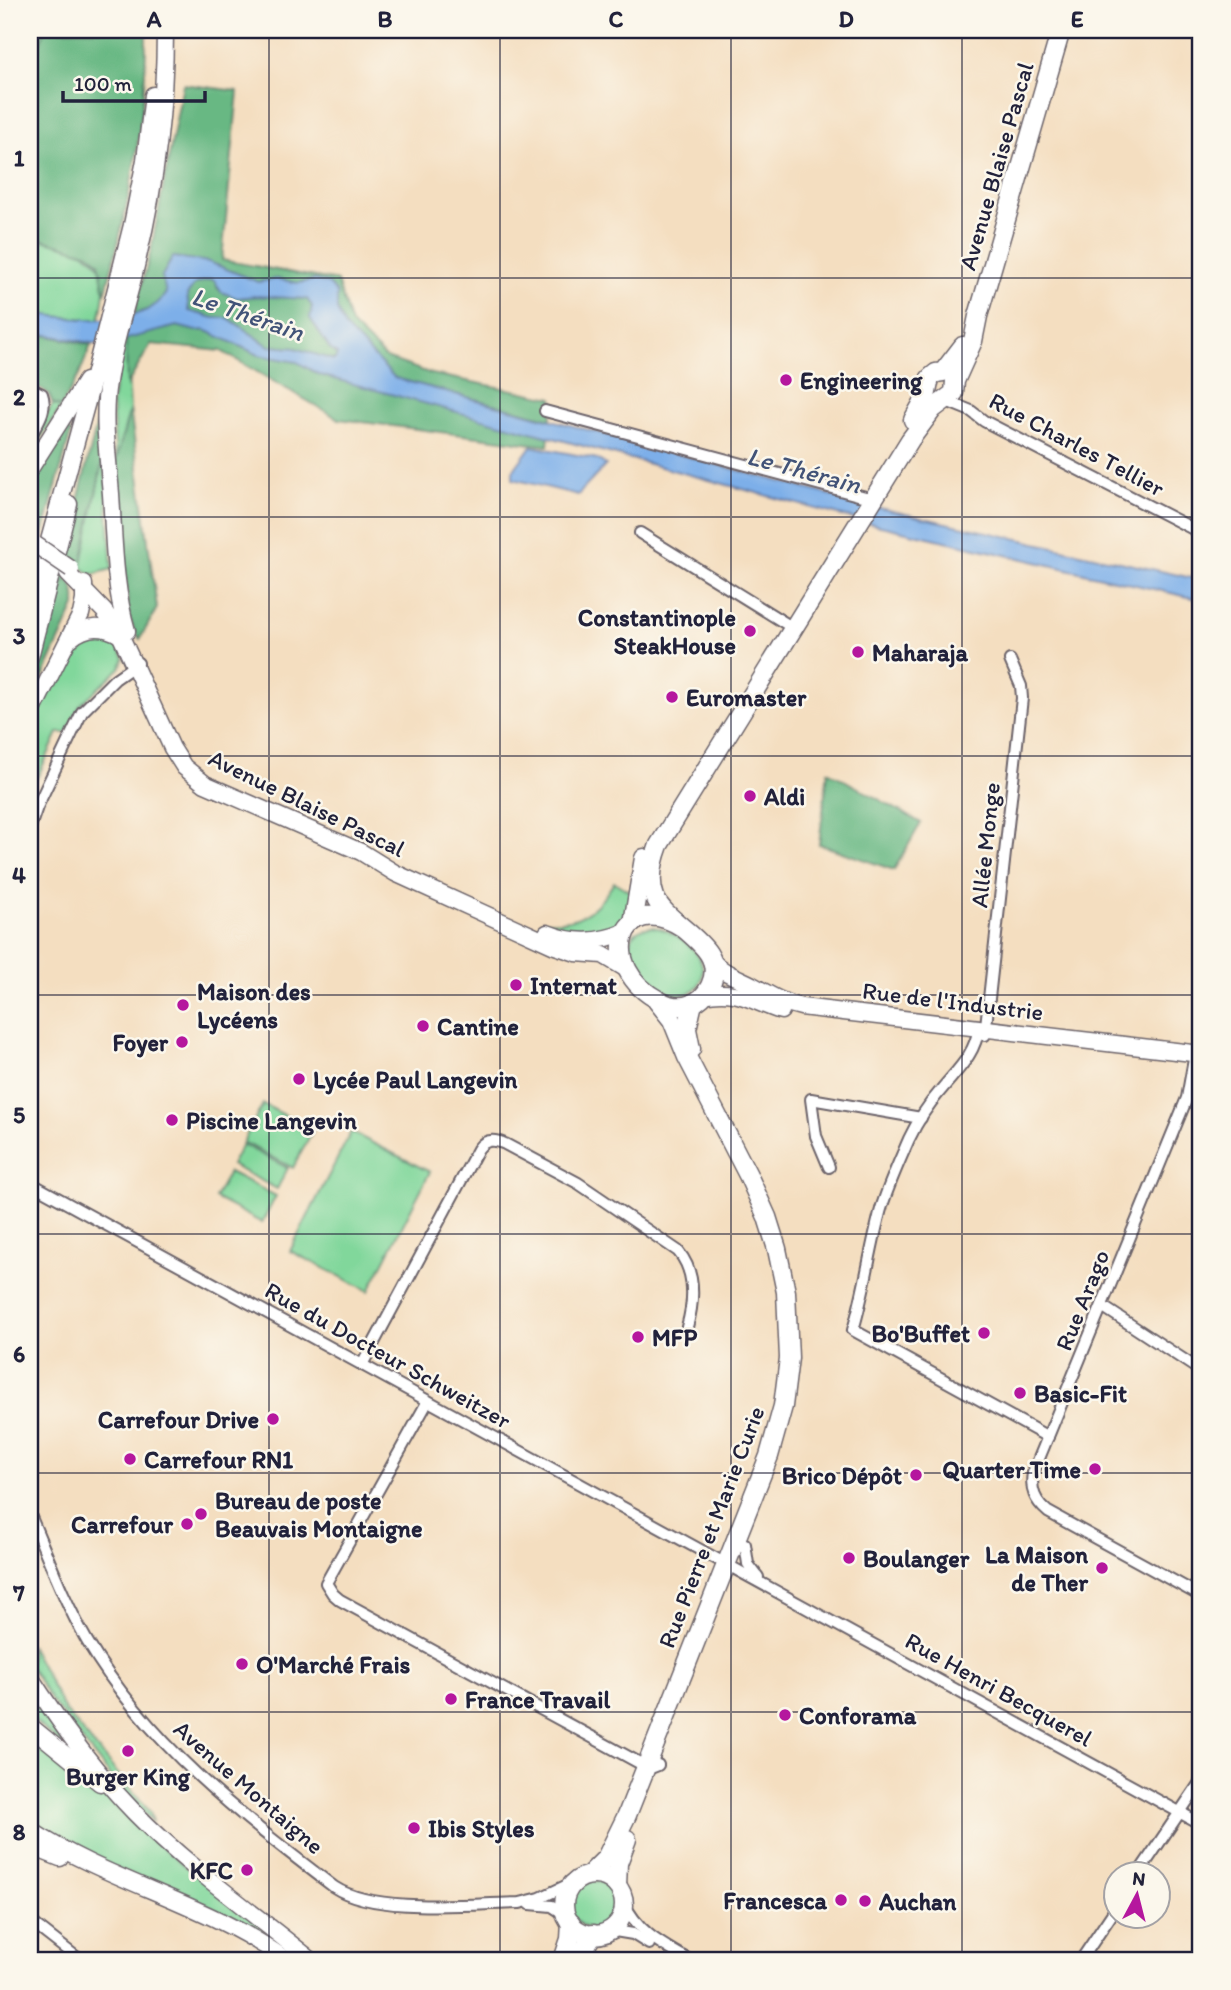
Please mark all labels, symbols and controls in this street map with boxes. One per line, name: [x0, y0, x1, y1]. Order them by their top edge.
text: A: [146, 5, 162, 33]
text: B: [378, 5, 393, 33]
text: C: [609, 5, 624, 33]
text: D: [838, 5, 854, 33]
text: E: [1071, 5, 1084, 33]
street label: Avenue Blaise Pascal: [952, 58, 1040, 273]
scale bar: [63, 60, 205, 104]
text: 100 m: [74, 71, 132, 96]
text: 1: [14, 144, 25, 172]
water label: Le Thérain: [188, 280, 308, 348]
place label: Engineering: [800, 366, 923, 396]
marker: Engineering: [778, 372, 794, 388]
text: 2: [13, 383, 26, 411]
street label: Rue Charles Tellier: [984, 386, 1170, 503]
water label: Le Thérain: [744, 439, 865, 501]
place label: Constantinople SteakHouse: [578, 603, 736, 660]
text: 3: [13, 622, 26, 650]
marker: Constantinople SteakHouse: [742, 623, 758, 639]
place label: Maharaja: [872, 638, 969, 668]
marker: Maharaja: [850, 644, 866, 660]
place label: Euromaster: [686, 683, 807, 712]
marker: Euromaster: [664, 689, 680, 705]
street label: Avenue Blaise Pascal: [204, 743, 410, 863]
street label: Allée Monge: [964, 781, 1006, 909]
place label: Aldi: [763, 782, 805, 811]
marker: Aldi: [742, 788, 758, 804]
text: 4: [12, 861, 26, 889]
place label: Internat: [530, 971, 617, 1000]
street label: Rue de l'Industrie: [861, 976, 1045, 1026]
place label: Maison des Lycéens: [197, 977, 311, 1035]
marker: Internat: [508, 977, 524, 993]
marker: Maison des Lycéens: [175, 997, 191, 1013]
place label: Cantine: [437, 1012, 519, 1041]
marker: Cantine: [415, 1018, 431, 1034]
place label: Foyer: [112, 1028, 169, 1058]
marker: Foyer: [174, 1034, 190, 1050]
place label: Lycée Paul Langevin: [313, 1065, 518, 1095]
marker: Lycée Paul Langevin: [291, 1071, 307, 1087]
text: 5: [13, 1101, 25, 1129]
place label: Piscine Langevin: [186, 1106, 357, 1136]
marker: Piscine Langevin: [164, 1112, 180, 1128]
street label: Rue Arago: [1049, 1245, 1115, 1355]
street label: Rue du Docteur Schweitzer: [260, 1275, 516, 1435]
place label: Bo'Buffet: [871, 1319, 970, 1348]
place label: MFP: [652, 1323, 697, 1352]
marker: Bo'Buffet: [976, 1325, 992, 1341]
marker: MFP: [630, 1329, 646, 1345]
text: 6: [13, 1340, 25, 1368]
place label: Basic-Fit: [1034, 1379, 1127, 1408]
marker: Basic-Fit: [1012, 1385, 1028, 1401]
street label: Rue Pierre et Marie Curie: [651, 1402, 771, 1652]
place label: Carrefour Drive: [98, 1405, 259, 1434]
marker: Carrefour Drive: [265, 1411, 281, 1427]
place label: Carrefour RN1: [144, 1445, 294, 1474]
marker: Carrefour RN1: [122, 1451, 138, 1467]
place label: Quarter Time: [942, 1455, 1081, 1484]
place label: Brico Dépôt: [782, 1461, 902, 1491]
marker: Quarter Time: [1087, 1461, 1103, 1477]
marker: Brico Dépôt: [908, 1467, 924, 1483]
place label: Bureau de poste Beauvais Montaigne: [215, 1486, 423, 1544]
marker: Bureau de poste Beauvais Montaigne: [193, 1506, 209, 1522]
place label: Carrefour: [71, 1510, 173, 1539]
marker: Carrefour: [179, 1516, 195, 1532]
place label: La Maison de Ther: [985, 1540, 1088, 1597]
place label: Boulanger: [863, 1544, 970, 1574]
marker: Boulanger: [841, 1550, 857, 1566]
marker: La Maison de Ther: [1094, 1560, 1110, 1576]
text: 7: [12, 1579, 25, 1607]
street label: Rue Henri Becquerel: [900, 1626, 1098, 1753]
place label: O'Marché Frais: [256, 1650, 411, 1679]
marker: O'Marché Frais: [234, 1656, 250, 1672]
place label: France Travail: [465, 1685, 610, 1714]
marker: France Travail: [443, 1691, 459, 1707]
place label: Conforama: [799, 1701, 917, 1730]
marker: Conforama: [777, 1707, 793, 1723]
street label: Avenue Montaigne: [168, 1714, 330, 1860]
marker: Burger King: [120, 1743, 136, 1759]
place label: Burger King: [66, 1762, 191, 1792]
place label: Ibis Styles: [428, 1814, 535, 1844]
text: 8: [13, 1818, 26, 1846]
marker: Ibis Styles: [406, 1820, 422, 1836]
place label: KFC: [190, 1856, 233, 1885]
north arrow: [1102, 1860, 1172, 1930]
marker: KFC: [239, 1862, 255, 1878]
text: N: [1131, 1866, 1147, 1891]
place label: Francesca: [723, 1886, 828, 1915]
place label: Auchan: [878, 1887, 957, 1916]
marker: Francesca: [833, 1892, 849, 1908]
marker: Auchan: [857, 1893, 873, 1909]

